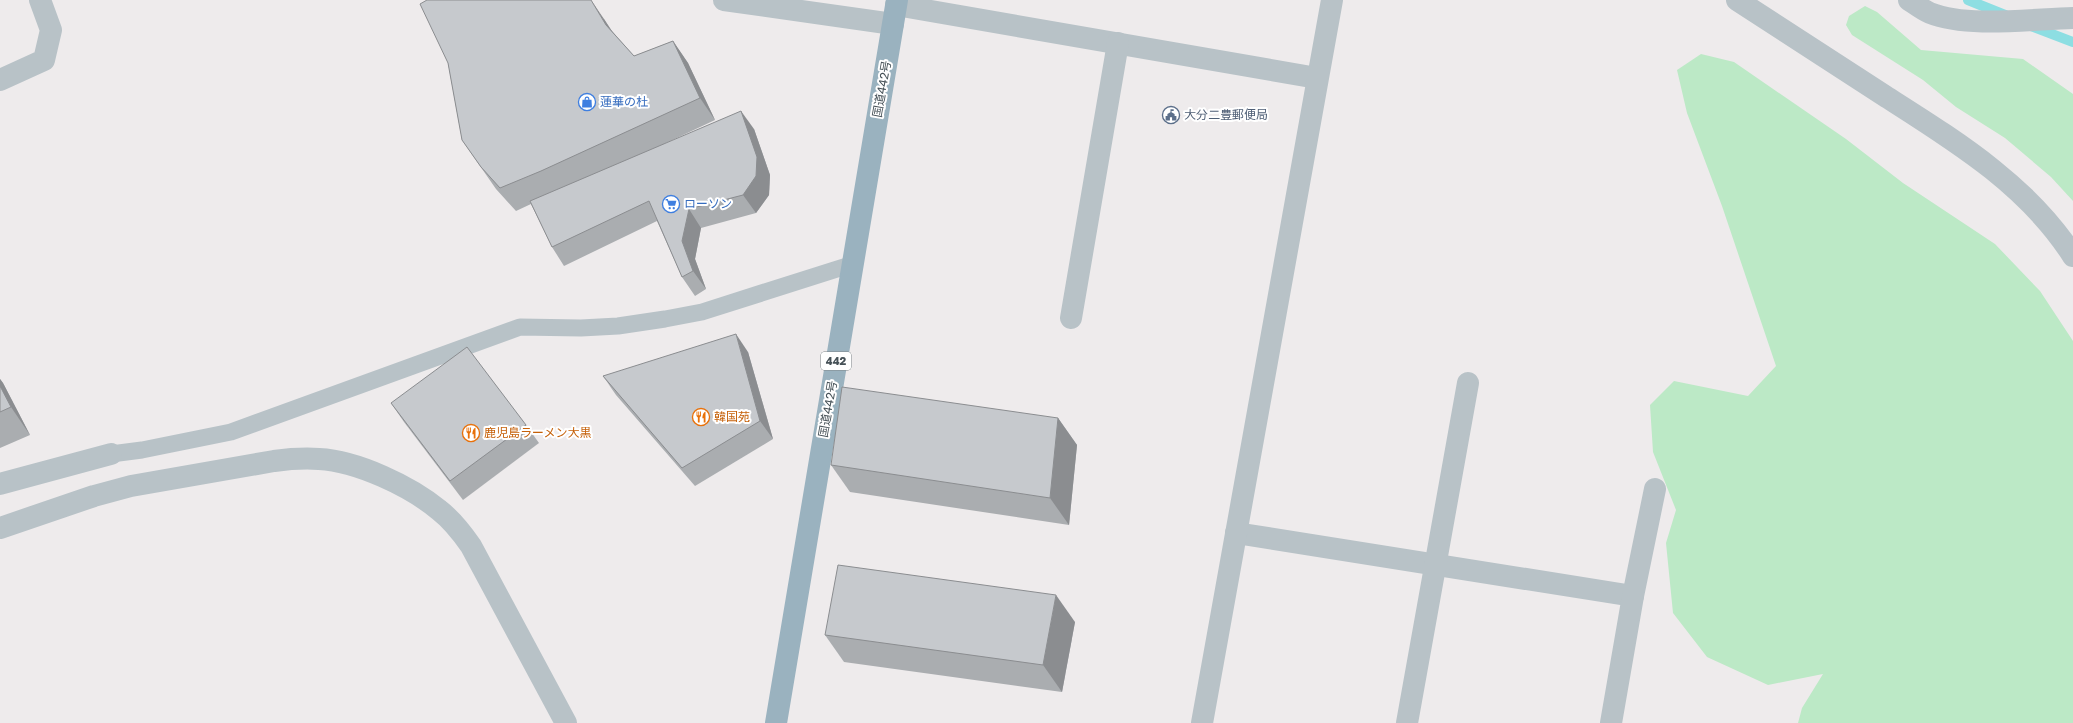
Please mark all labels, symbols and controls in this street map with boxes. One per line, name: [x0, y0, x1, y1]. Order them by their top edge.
street label: 国道442号: [869, 59, 894, 119]
shop icon: 蓮華の杜: [577, 92, 597, 112]
place label: 蓮華の杜: [600, 94, 648, 109]
public building icon: 大分二豊郵便局: [1161, 105, 1181, 125]
place label: 大分二豊郵便局: [1184, 107, 1268, 122]
supermarket icon: ローソン: [661, 194, 681, 214]
place label: ローソン: [684, 196, 732, 211]
road number: 442: [821, 352, 851, 370]
street label: 国道442号: [815, 379, 840, 439]
restaurant icon: 韓国苑: [691, 407, 711, 427]
place label: 韓国苑: [714, 409, 750, 424]
restaurant icon: 鹿児島ラーメン大黒: [461, 423, 481, 443]
place label: 鹿児島ラーメン大黒: [484, 425, 592, 440]

